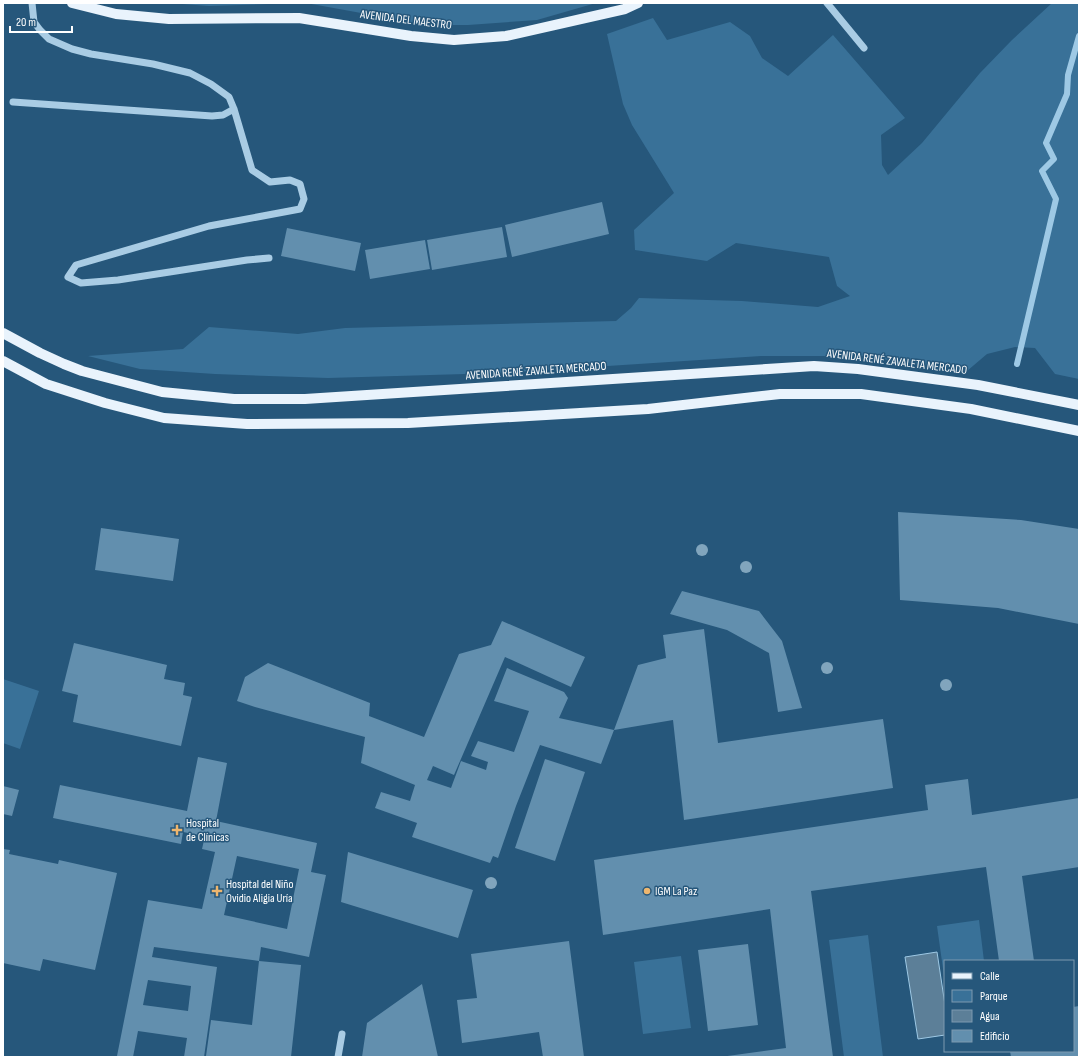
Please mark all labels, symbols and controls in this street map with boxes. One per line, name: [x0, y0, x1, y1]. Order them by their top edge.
street label: AVENIDA DEL MAESTRO: [358, 7, 453, 33]
scale bar: [10, 8, 72, 34]
text: 20 m: [16, 15, 36, 30]
street label: AVENIDA RENÉ ZAVALETA MERCADO: [825, 346, 968, 378]
street label: AVENIDA RENÉ ZAVALETA MERCADO: [464, 359, 607, 383]
place label: Hospital de Clínicas: [186, 816, 229, 845]
marker: Hospital de Clínicas: [171, 824, 183, 836]
place label: Hospital del Niño Ovidio Aligia Uría: [226, 877, 293, 906]
place label: IGM La Paz: [655, 884, 698, 899]
marker: Hospital del Niño Ovidio Aligia Uría: [211, 885, 223, 897]
marker: IGM La Paz: [642, 886, 652, 896]
legend: [944, 960, 1074, 1052]
text: Calle: [980, 969, 1000, 984]
text: Parque: [980, 989, 1008, 1004]
text: Agua: [979, 1009, 1000, 1024]
text: Edificio: [980, 1029, 1009, 1044]

